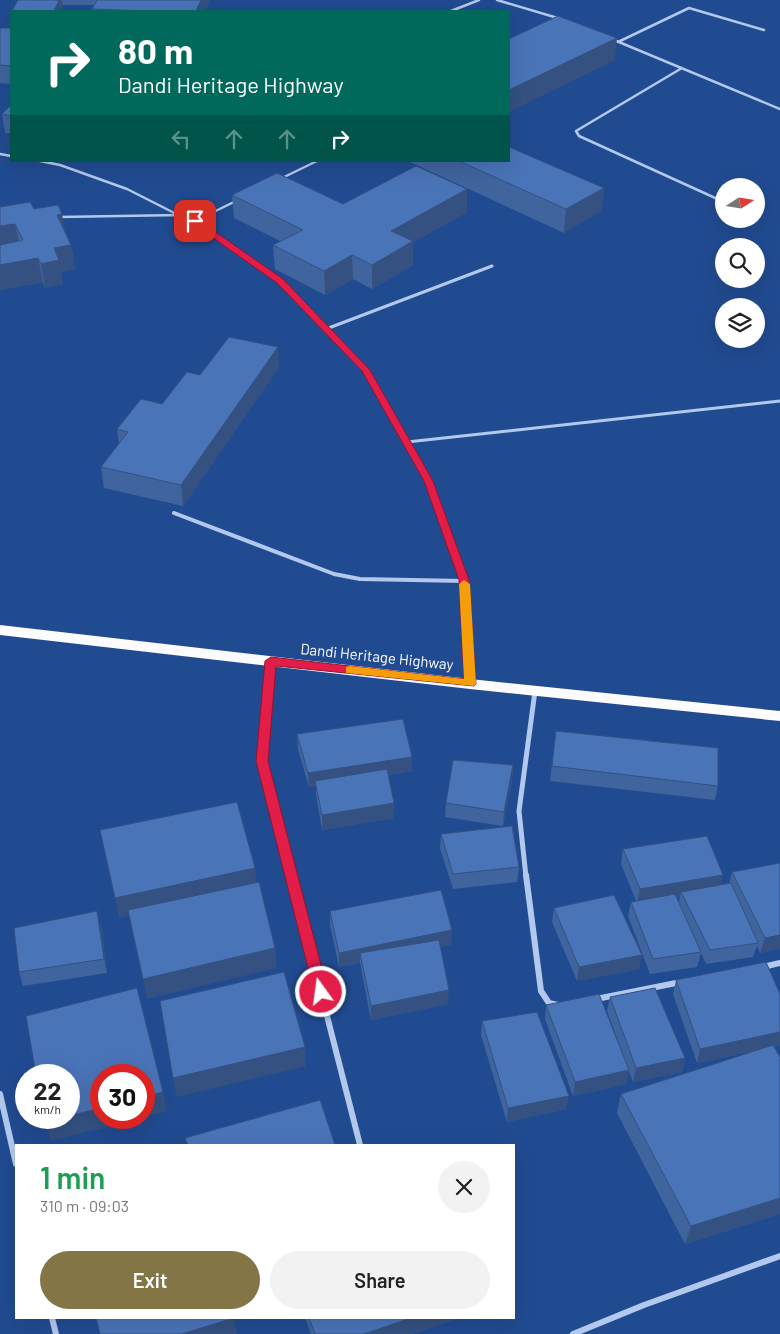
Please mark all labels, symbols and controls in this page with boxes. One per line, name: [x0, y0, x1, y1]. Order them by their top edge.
text: 80 m: [118, 29, 193, 71]
icon: right: [35, 30, 100, 95]
text: Dandi Heritage Highway: [118, 71, 344, 97]
icon: left: [167, 125, 195, 153]
icon: ahead: [220, 125, 248, 153]
icon: ahead: [273, 125, 301, 153]
icon: right: [326, 125, 354, 153]
north arrow: [715, 178, 765, 228]
map controls: [715, 178, 765, 348]
pin: [174, 200, 216, 242]
icon: arrive: [181, 207, 209, 235]
button: search: [715, 238, 765, 288]
button: layers: [715, 298, 765, 348]
street label: Dandi Heritage Highway: [300, 639, 455, 673]
position arrow: [294, 965, 346, 1017]
speed limit sign: 30: [90, 1064, 155, 1129]
text: 22: [33, 1075, 62, 1105]
text: km/h: [34, 1102, 61, 1116]
text: 1 min: [40, 1159, 105, 1195]
button: close: [438, 1161, 490, 1213]
text: 310 m · 09:03: [40, 1196, 129, 1215]
button: Exit: [40, 1251, 260, 1309]
button: Share: [270, 1251, 490, 1309]

